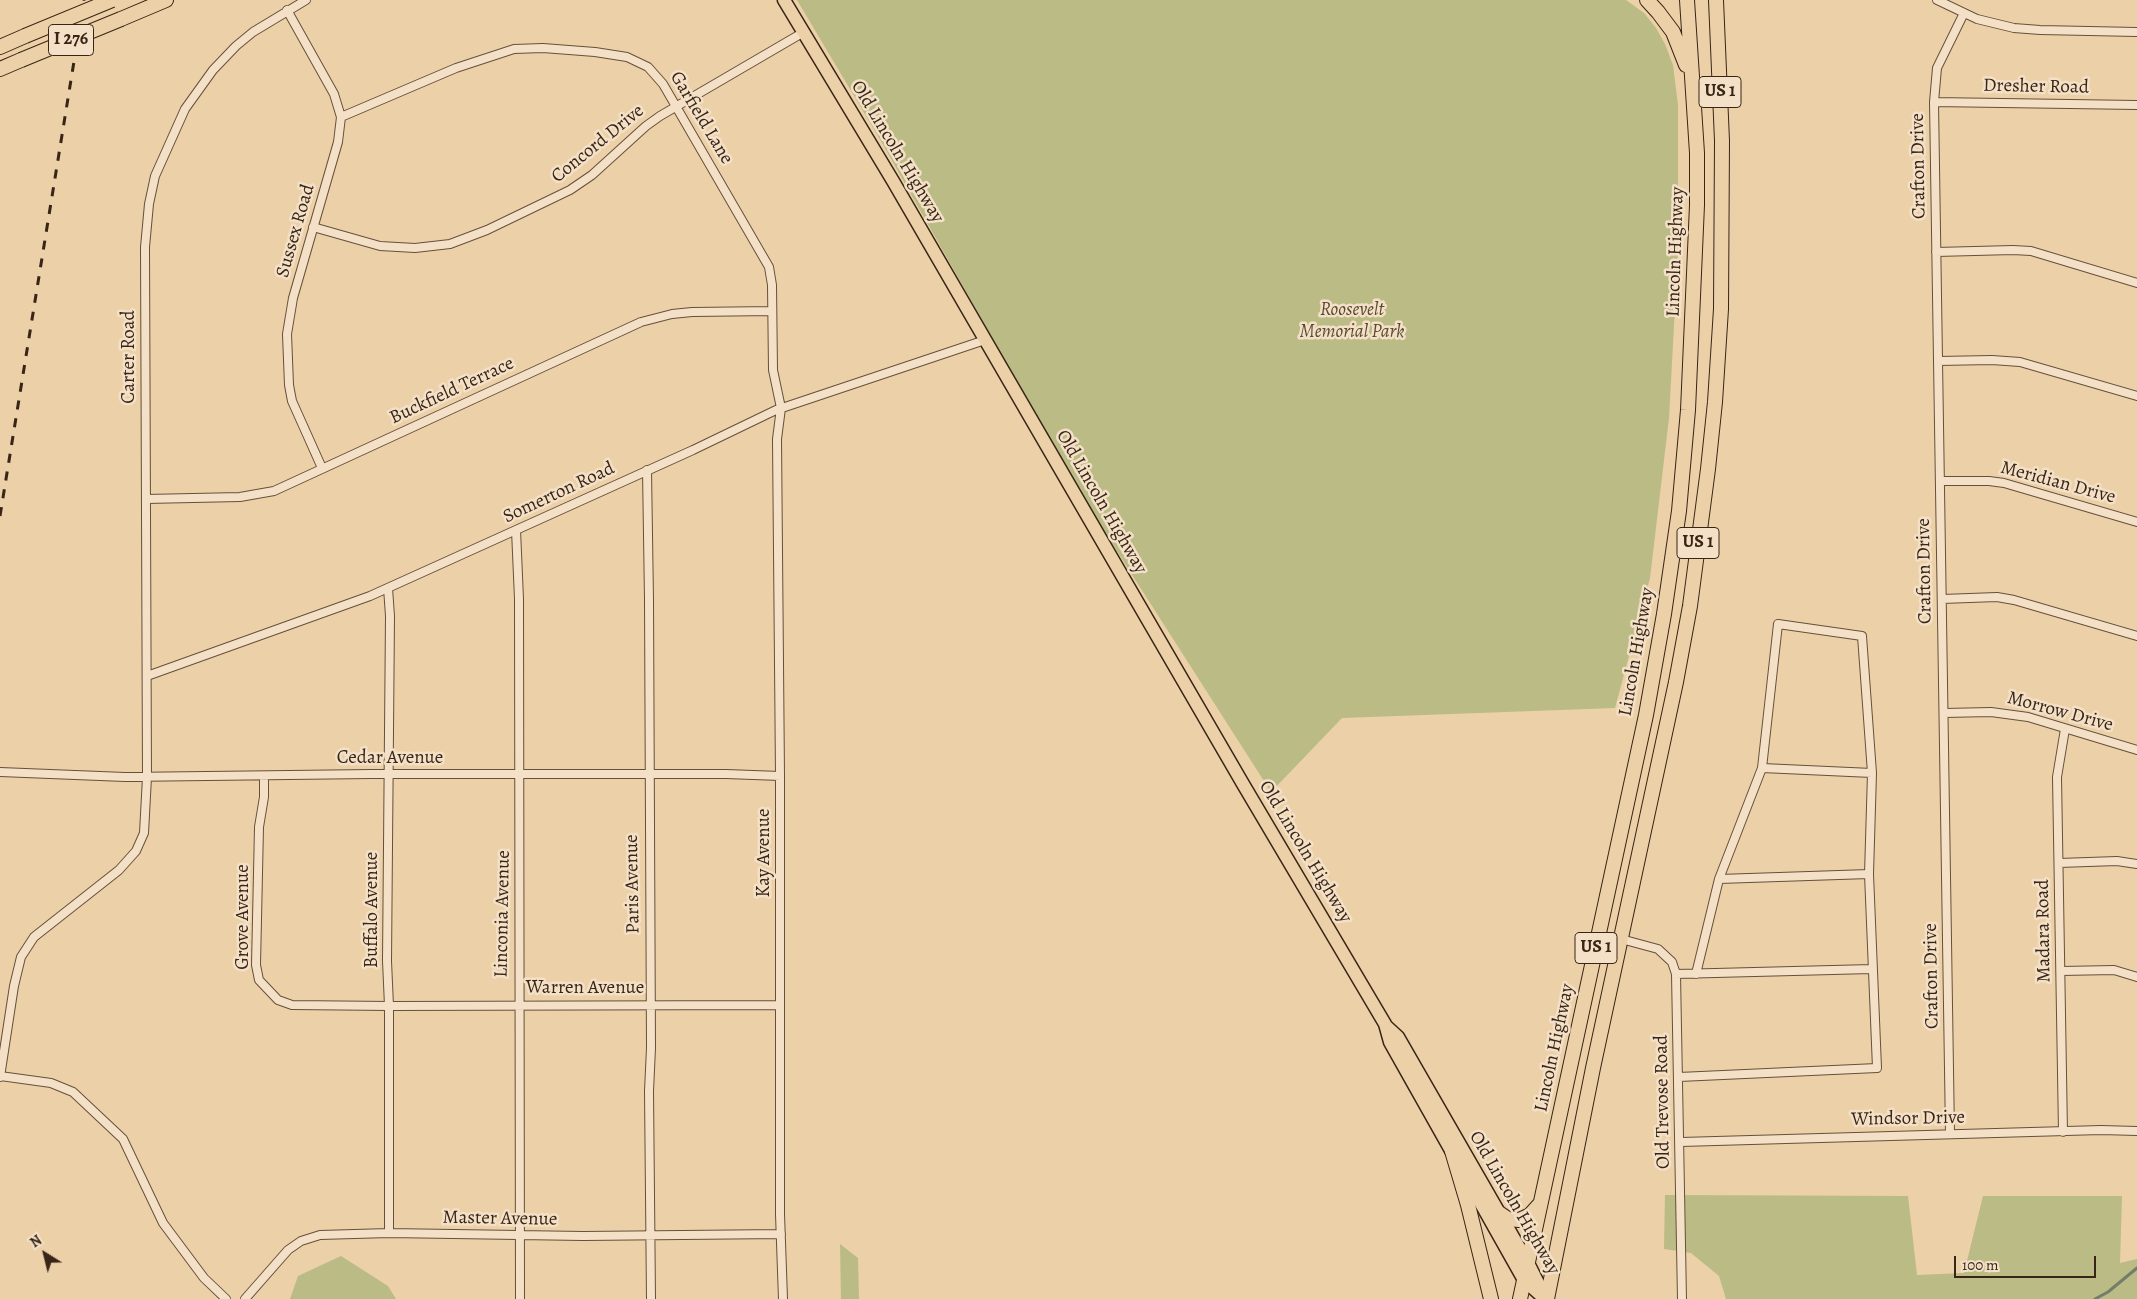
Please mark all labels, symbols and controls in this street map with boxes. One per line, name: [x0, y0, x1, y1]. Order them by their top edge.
road number: I 276: [48, 24, 94, 56]
street label: Garfield Lane: [664, 67, 738, 169]
street label: Dresher Road: [1983, 75, 2089, 99]
road number: US 1: [1699, 76, 1741, 108]
street label: Old Lincoln Highway: [845, 77, 949, 227]
street label: Concord Drive: [547, 100, 649, 188]
street label: Crafton Drive: [1907, 113, 1931, 219]
street label: Sussex Road: [272, 182, 320, 280]
street label: Lincoln Highway: [1662, 186, 1690, 318]
park label: Roosevelt Memorial Park: [1300, 299, 1404, 343]
street label: Carter Road: [118, 310, 140, 404]
street label: Buckfield Terrace: [386, 352, 518, 430]
street label: Old Lincoln Highway: [1051, 426, 1151, 578]
street label: Somerton Road: [500, 457, 618, 529]
street label: Meridian Drive: [1998, 457, 2118, 509]
street label: Crafton Drive: [1913, 518, 1937, 624]
road number: US 1: [1677, 528, 1719, 558]
street label: Lincoln Highway: [1614, 586, 1660, 718]
street label: Morrow Drive: [2005, 687, 2115, 737]
street label: Cedar Avenue: [337, 747, 443, 769]
street label: Old Lincoln Highway: [1253, 777, 1357, 927]
street label: Kay Avenue: [753, 808, 775, 898]
street label: Paris Avenue: [621, 834, 645, 934]
street label: Linconia Avenue: [490, 850, 516, 978]
street label: Buffalo Avenue: [361, 852, 383, 968]
street label: Grove Avenue: [232, 864, 254, 970]
street label: Madara Road: [2032, 879, 2056, 983]
street label: Crafton Drive: [1920, 923, 1944, 1029]
road number: US 1: [1575, 932, 1617, 964]
street label: Warren Avenue: [526, 977, 644, 999]
street label: Lincoln Highway: [1530, 982, 1580, 1114]
street label: Old Trevose Road: [1650, 1035, 1676, 1169]
street label: Windsor Drive: [1851, 1107, 1965, 1131]
street label: Old Lincoln Highway: [1464, 1127, 1564, 1279]
street label: Master Avenue: [442, 1207, 558, 1231]
north arrow: [20, 1229, 70, 1279]
text: N: [26, 1231, 46, 1252]
scale bar: [1957, 1246, 2100, 1278]
text: 100 m: [1962, 1255, 1999, 1275]

